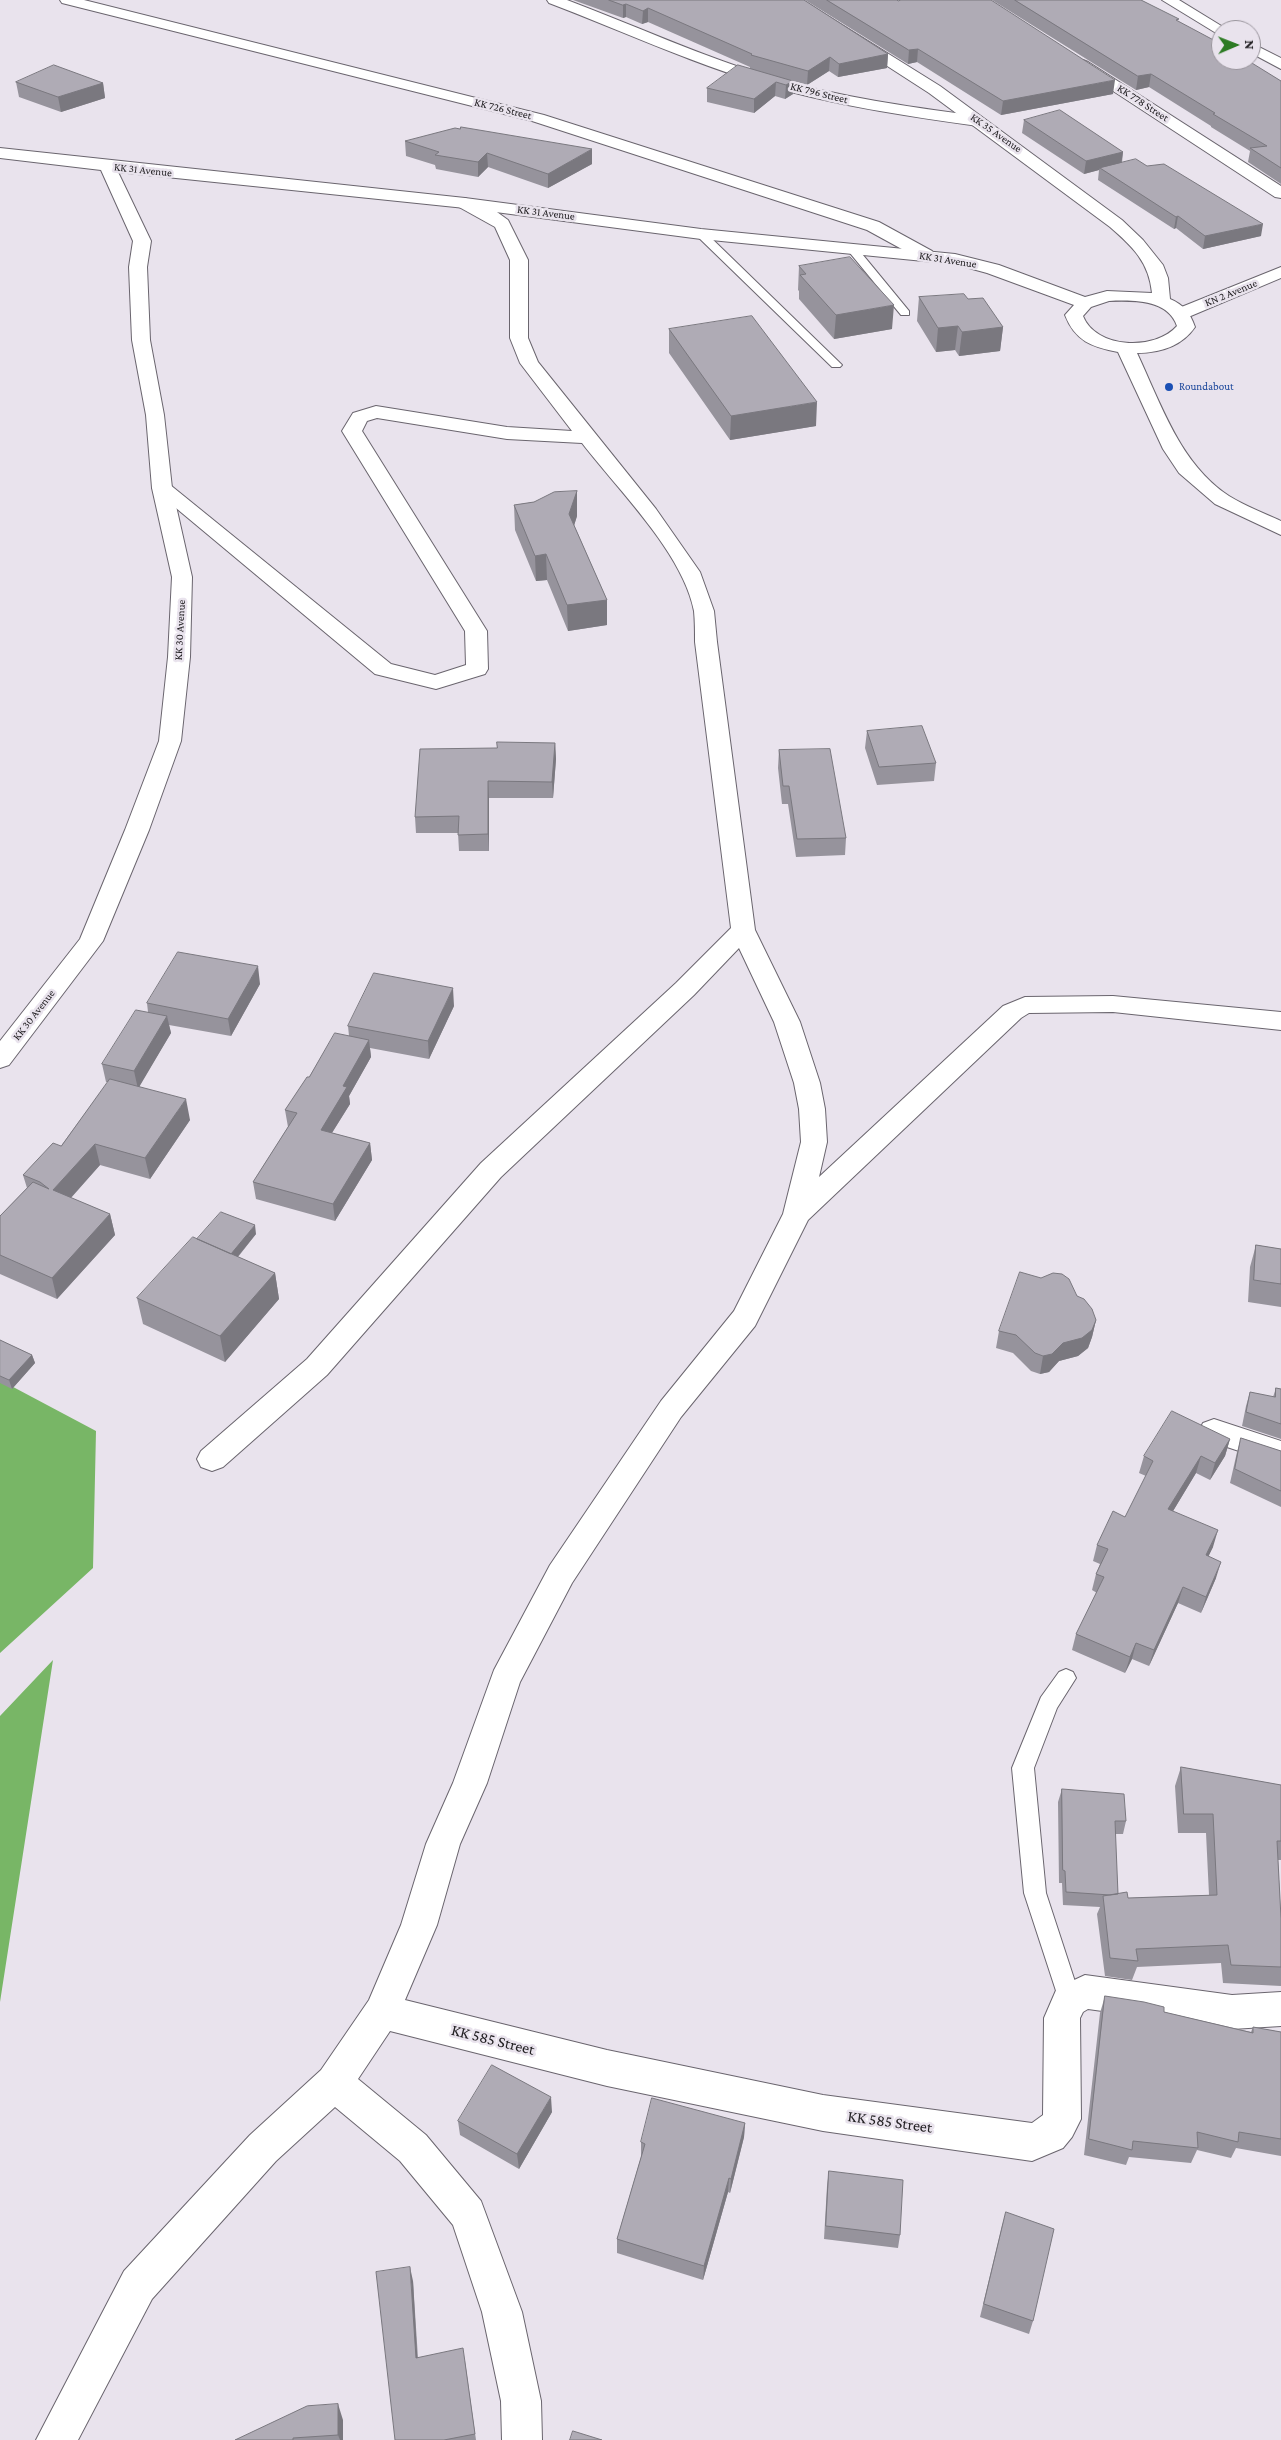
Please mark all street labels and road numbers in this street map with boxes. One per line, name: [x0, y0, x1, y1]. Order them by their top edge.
street label: KK 796 Street: [789, 79, 849, 107]
street label: KK 778 Street: [1115, 82, 1171, 124]
street label: KK 726 Street: [473, 96, 533, 122]
street label: KK 35 Avenue: [968, 111, 1024, 155]
street label: KK 31 Avenue: [113, 160, 173, 180]
street label: KK 31 Avenue: [516, 203, 576, 223]
street label: KK 31 Avenue: [918, 249, 978, 271]
street label: KN 2 Avenue: [1203, 277, 1259, 309]
street label: KK 30 Avenue: [172, 599, 188, 661]
street label: KK 30 Avenue: [10, 987, 58, 1043]
street label: KK 585 Street: [449, 2020, 537, 2060]
street label: KK 585 Street: [846, 2107, 934, 2137]

